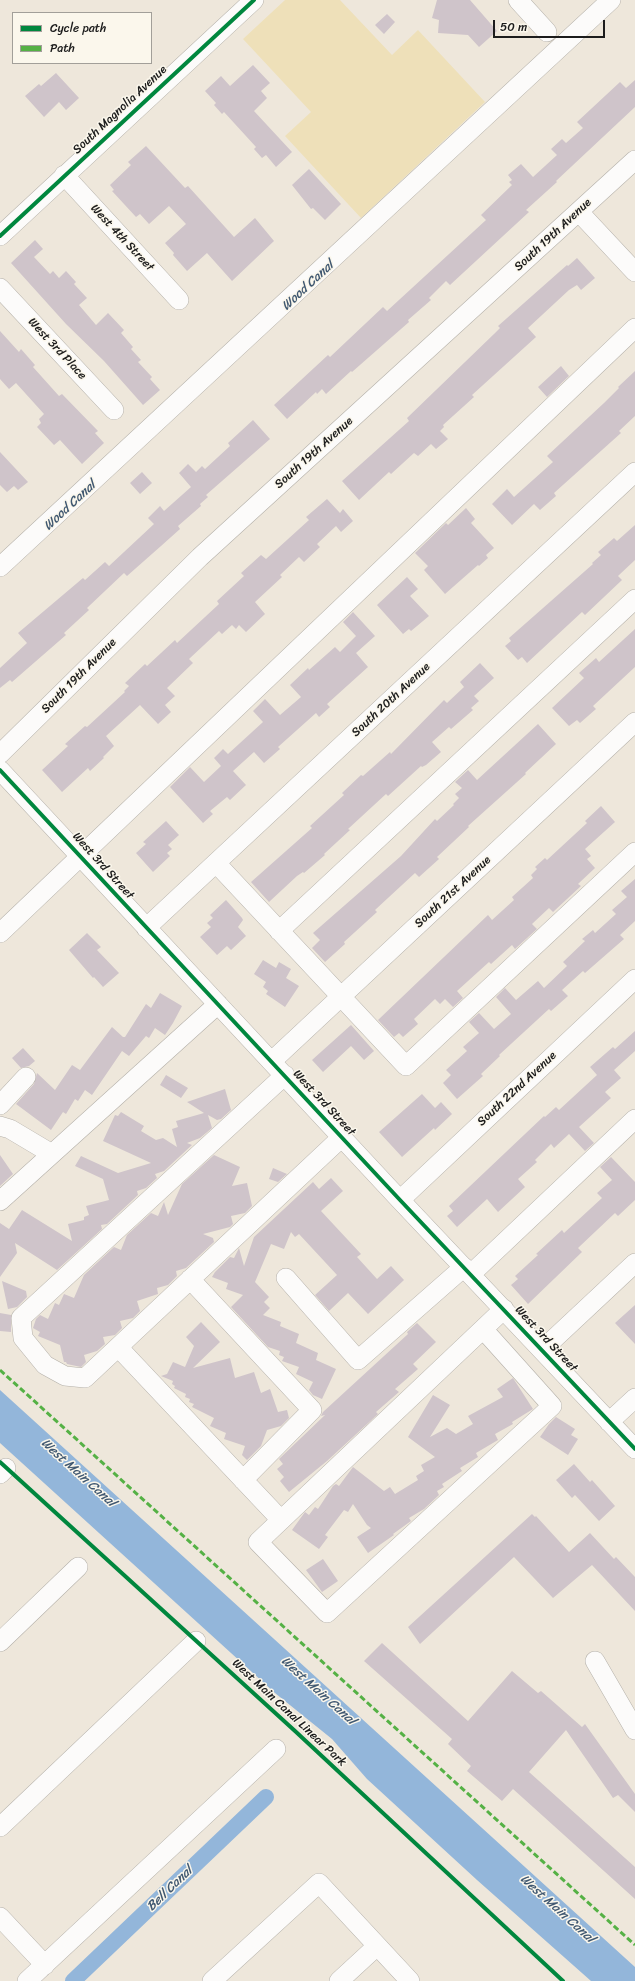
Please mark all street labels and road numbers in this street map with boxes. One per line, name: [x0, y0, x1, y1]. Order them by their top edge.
street label: South Magnolia Avenue: [70, 63, 170, 157]
street label: South 19th Avenue: [511, 196, 595, 274]
street label: West 4th Street: [87, 202, 157, 274]
street label: West 3rd Place: [25, 315, 89, 383]
street label: South 19th Avenue: [272, 414, 356, 492]
street label: South 19th Avenue: [38, 635, 120, 717]
street label: South 20th Avenue: [349, 660, 433, 740]
street label: West 3rd Street: [69, 830, 137, 902]
street label: South 21st Avenue: [412, 853, 494, 931]
street label: South 22nd Avenue: [475, 1049, 559, 1129]
street label: West 3rd Street: [290, 1067, 358, 1139]
street label: West 3rd Street: [512, 1303, 580, 1375]
street label: West Main Canal Linear Park: [229, 1656, 349, 1770]

